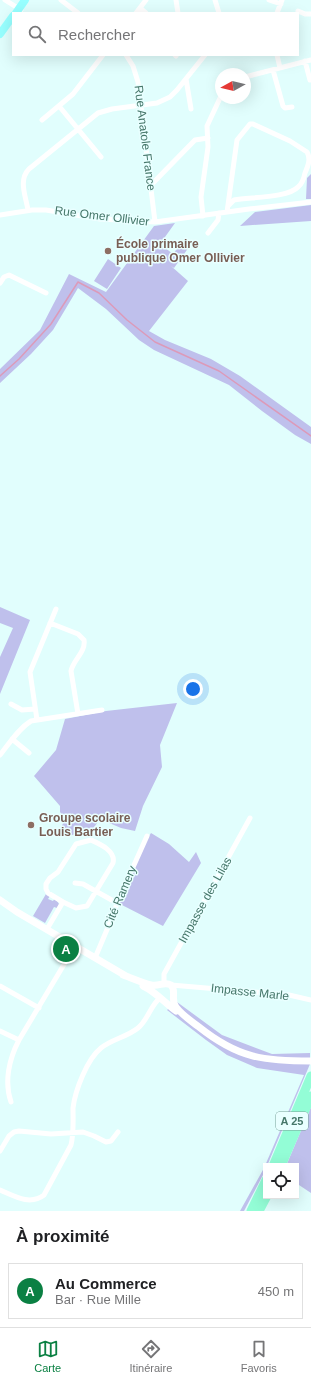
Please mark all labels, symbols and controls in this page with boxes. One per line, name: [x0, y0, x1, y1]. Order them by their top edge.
search box: [12, 12, 299, 56]
icon: search: [26, 23, 48, 45]
text: Rechercher: [58, 26, 136, 43]
north arrow: [215, 68, 251, 104]
street label: Rue Anatole France: [132, 85, 158, 192]
street label: Rue Omer Ollivier: [54, 203, 150, 229]
place label: École primaire publique Omer Ollivier: [116, 236, 245, 265]
marker: École primaire publique Omer Ollivier: [103, 246, 113, 256]
your location: [183, 679, 203, 699]
place label: Groupe scolaire Louis Bartier: [39, 811, 131, 839]
marker: Groupe scolaire Louis Bartier: [26, 820, 36, 830]
street label: Impasse des Lilas: [176, 855, 234, 945]
street label: Cité Ramery: [101, 864, 139, 930]
pin: A: [53, 934, 79, 964]
street label: Impasse Marle: [210, 981, 290, 1003]
road number: A 25: [276, 1112, 308, 1130]
map controls: [263, 1163, 299, 1199]
button: locate: [263, 1163, 299, 1199]
text: À proximité: [16, 1227, 110, 1246]
text: Au Commerce: [55, 1275, 157, 1292]
text: A: [25, 1284, 35, 1299]
text: 450 m: [258, 1284, 294, 1299]
text: Bar · Rue Mille: [55, 1292, 141, 1307]
tab: Carte: [34, 1338, 61, 1374]
tab: Itinéraire: [130, 1338, 172, 1374]
tab: Favoris: [241, 1338, 277, 1374]

